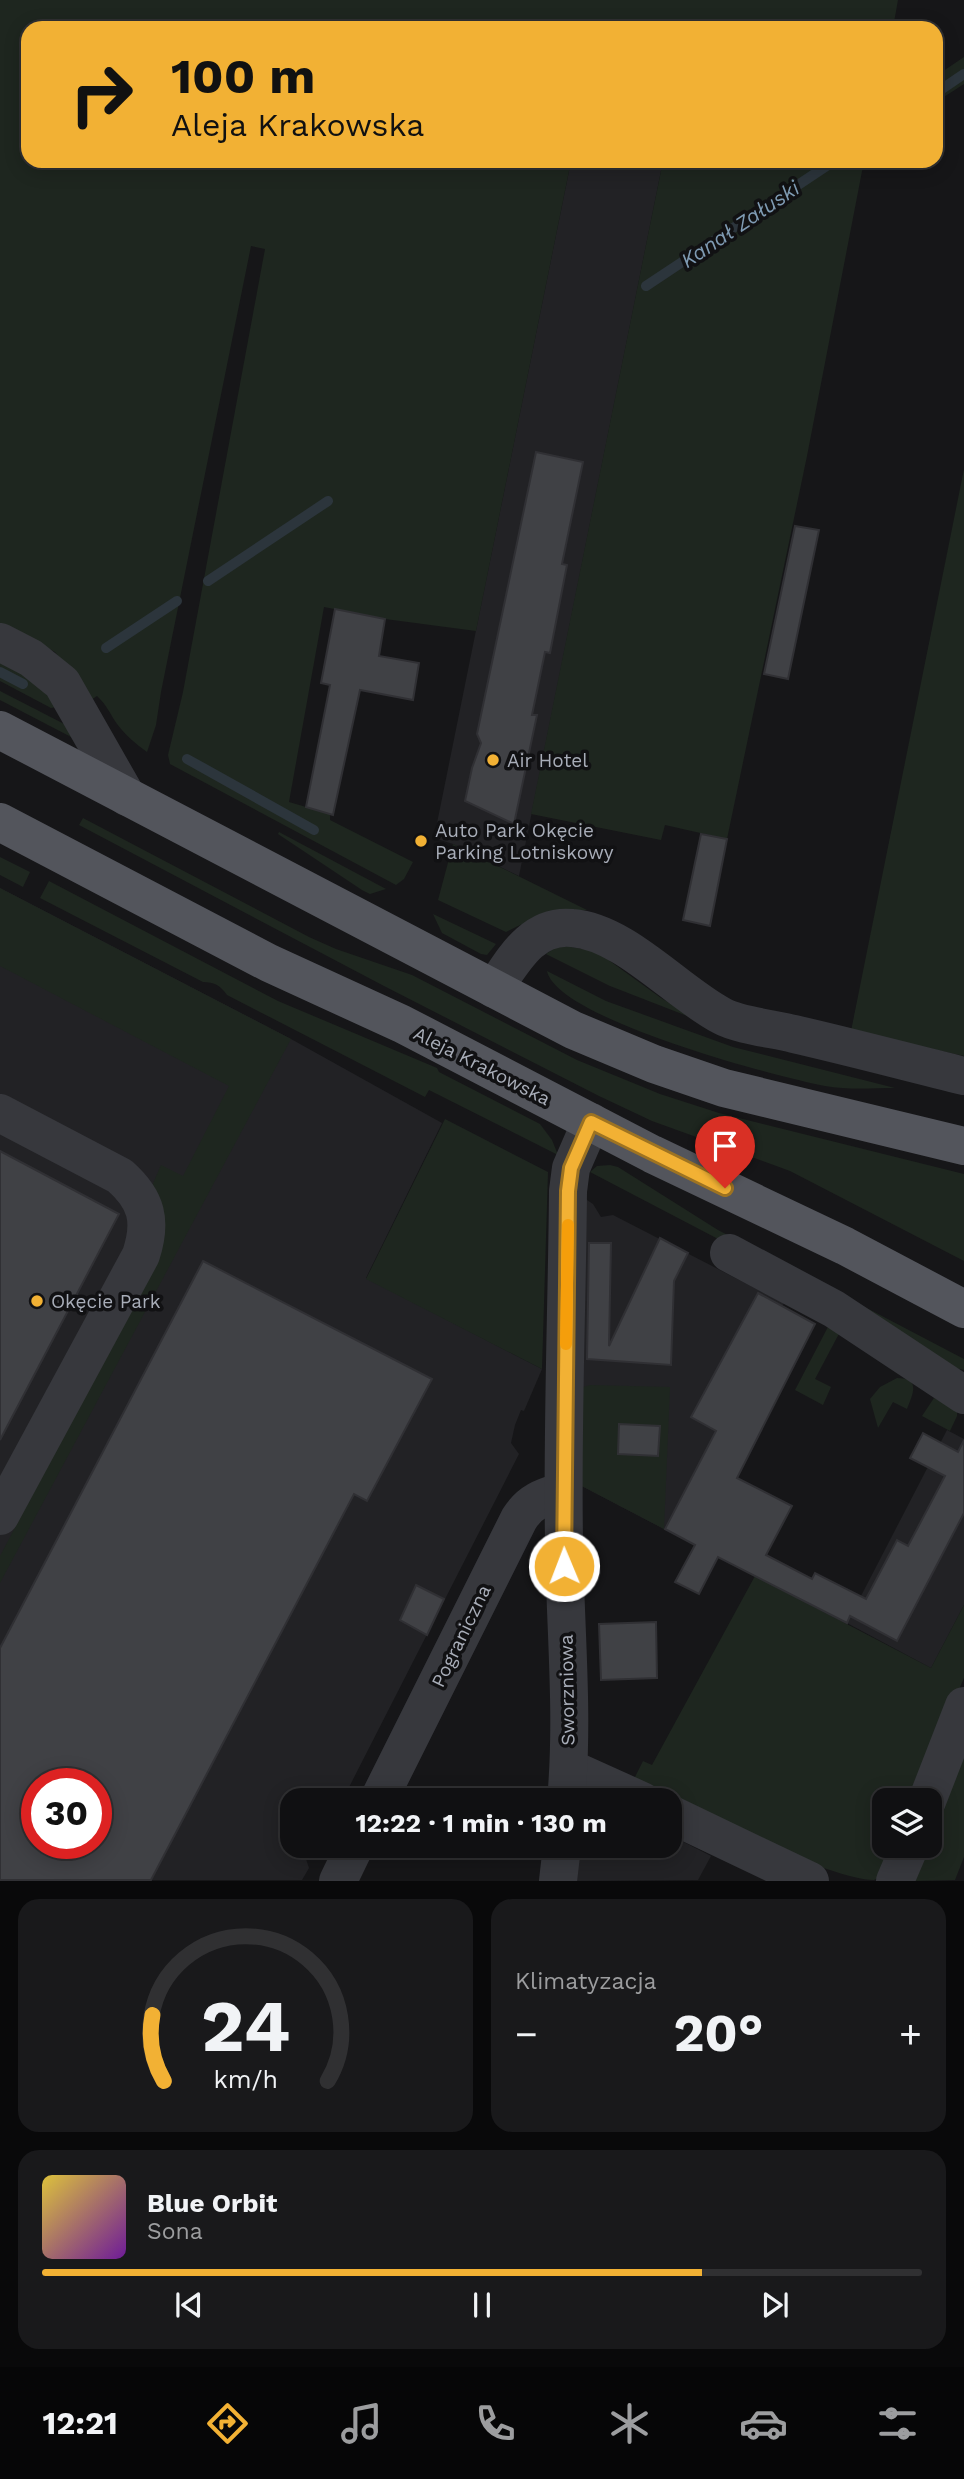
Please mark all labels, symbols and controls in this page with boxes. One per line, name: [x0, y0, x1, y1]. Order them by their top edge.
text: 100 m: [171, 47, 315, 105]
icon: right: [56, 49, 147, 140]
text: Aleja Krakowska: [171, 106, 424, 144]
water label: Kanał Załuski: [676, 175, 805, 273]
place label: Air Hotel: [507, 749, 588, 772]
marker: Air Hotel: [485, 752, 501, 768]
place label: Auto Park Okęcie Parking Lotniskowy: [435, 819, 614, 864]
marker: Auto Park Okęcie Parking Lotniskowy: [413, 833, 429, 849]
street label: Aleja Krakowska: [410, 1022, 554, 1111]
pin: [695, 1116, 755, 1188]
icon: arrive: [706, 1127, 744, 1165]
place label: Okęcie Park: [51, 1290, 161, 1313]
marker: Okęcie Park: [29, 1293, 45, 1309]
position arrow: [527, 1529, 601, 1603]
street label: Pograniczna: [426, 1581, 496, 1691]
street label: Sworzniowa: [555, 1634, 579, 1746]
speed limit sign: 30: [21, 1768, 112, 1859]
map controls: [872, 1788, 942, 1858]
button: layers: [872, 1788, 942, 1858]
text: 12:22 · 1 min · 130 m: [355, 1808, 607, 1838]
text: Klimatyzacja: [515, 1968, 657, 1995]
text: 24: [201, 1984, 290, 2070]
text: 20°: [673, 2003, 764, 2064]
text: −: [515, 2012, 538, 2056]
text: +: [899, 2012, 922, 2056]
text: km/h: [213, 2065, 278, 2094]
text: Blue Orbit: [147, 2188, 277, 2218]
text: Sona: [147, 2218, 203, 2245]
icon: previous: [170, 2286, 208, 2324]
icon: pause: [463, 2286, 501, 2324]
icon: next: [756, 2286, 794, 2324]
icon: directions: [203, 2399, 252, 2448]
icon: music: [337, 2399, 386, 2448]
icon: phone: [471, 2399, 520, 2448]
icon: climate: [605, 2399, 654, 2448]
icon: car: [739, 2399, 788, 2448]
icon: filters: [873, 2399, 922, 2448]
text: 12:21: [42, 2404, 118, 2442]

